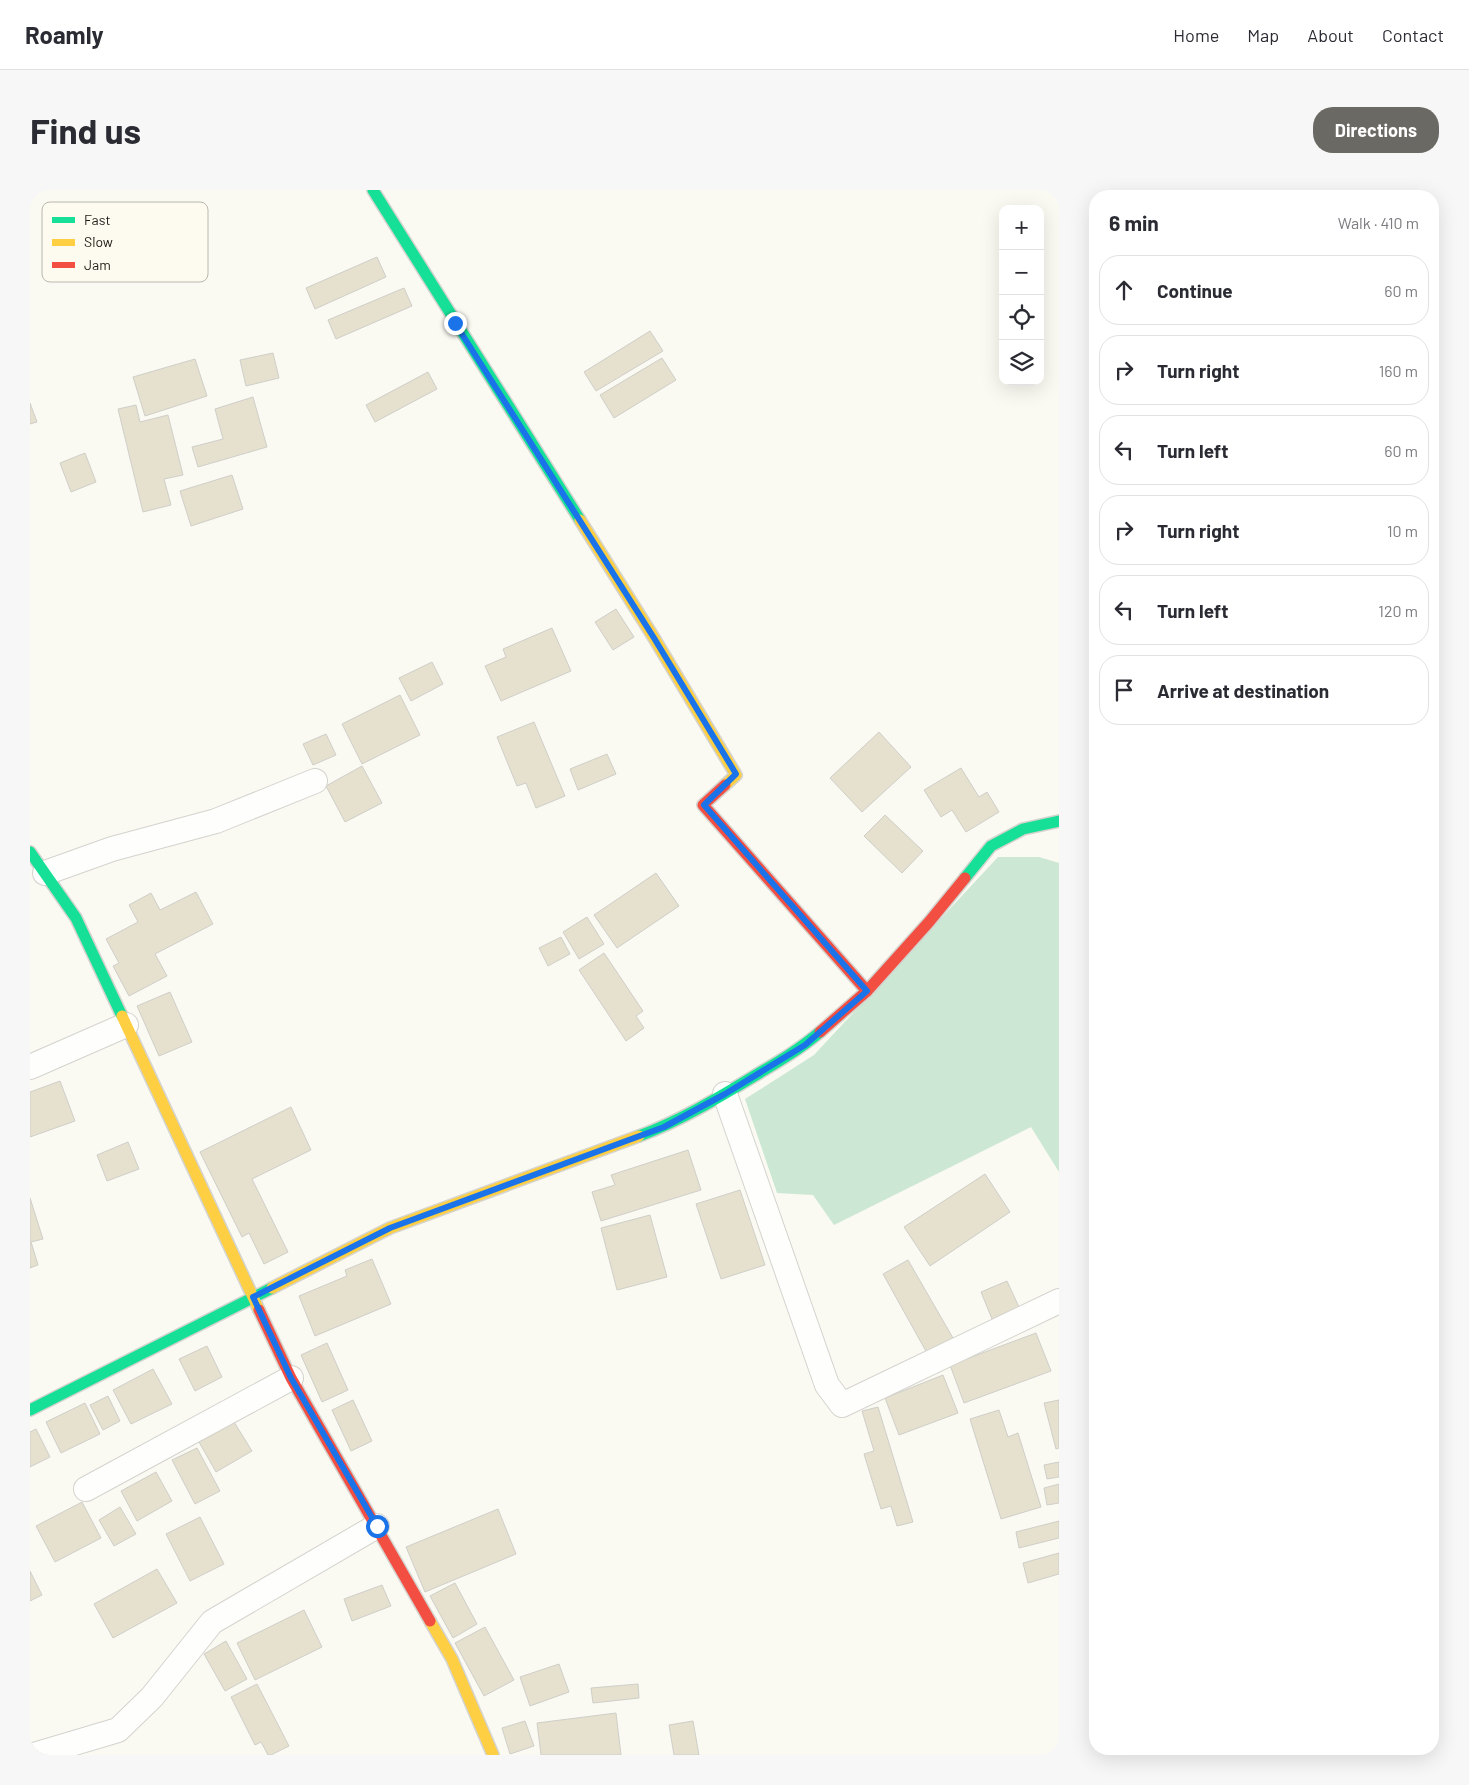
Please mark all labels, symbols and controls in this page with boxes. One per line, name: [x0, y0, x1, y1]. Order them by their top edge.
text: Roamly: [25, 20, 104, 49]
text: Home: [1173, 24, 1219, 46]
text: Map: [1247, 24, 1279, 46]
text: About: [1307, 24, 1354, 46]
text: Contact: [1382, 24, 1444, 46]
button: Directions: [1313, 107, 1439, 153]
text: Find us: [30, 109, 141, 151]
legend: [42, 202, 208, 282]
map controls: [999, 205, 1044, 385]
button: +: [999, 205, 1044, 250]
text: 6 min: [1109, 210, 1159, 235]
text: Fast: [84, 211, 110, 228]
text: Walk · 410 m: [1338, 213, 1419, 232]
text: Slow: [84, 233, 113, 250]
button: −: [999, 250, 1044, 295]
text: Jam: [84, 256, 111, 273]
icon: ahead: [1110, 276, 1138, 304]
text: Continue: [1157, 279, 1233, 302]
text: 60 m: [1384, 281, 1418, 300]
button: locate: [999, 295, 1044, 340]
route end: [444, 312, 467, 335]
button: layers: [999, 340, 1044, 385]
icon: right: [1110, 356, 1138, 384]
text: Turn right: [1157, 359, 1239, 382]
text: 160 m: [1379, 361, 1418, 380]
icon: left: [1110, 436, 1138, 464]
text: Turn left: [1157, 439, 1228, 462]
text: 60 m: [1384, 441, 1418, 460]
icon: right: [1110, 516, 1138, 544]
text: Turn right: [1157, 519, 1239, 542]
text: 10 m: [1387, 521, 1418, 540]
icon: left: [1110, 596, 1138, 624]
text: Turn left: [1157, 599, 1228, 622]
text: 120 m: [1378, 601, 1418, 620]
icon: arrive: [1110, 676, 1138, 704]
text: Arrive at destination: [1157, 679, 1329, 702]
route start: [366, 1515, 389, 1538]

